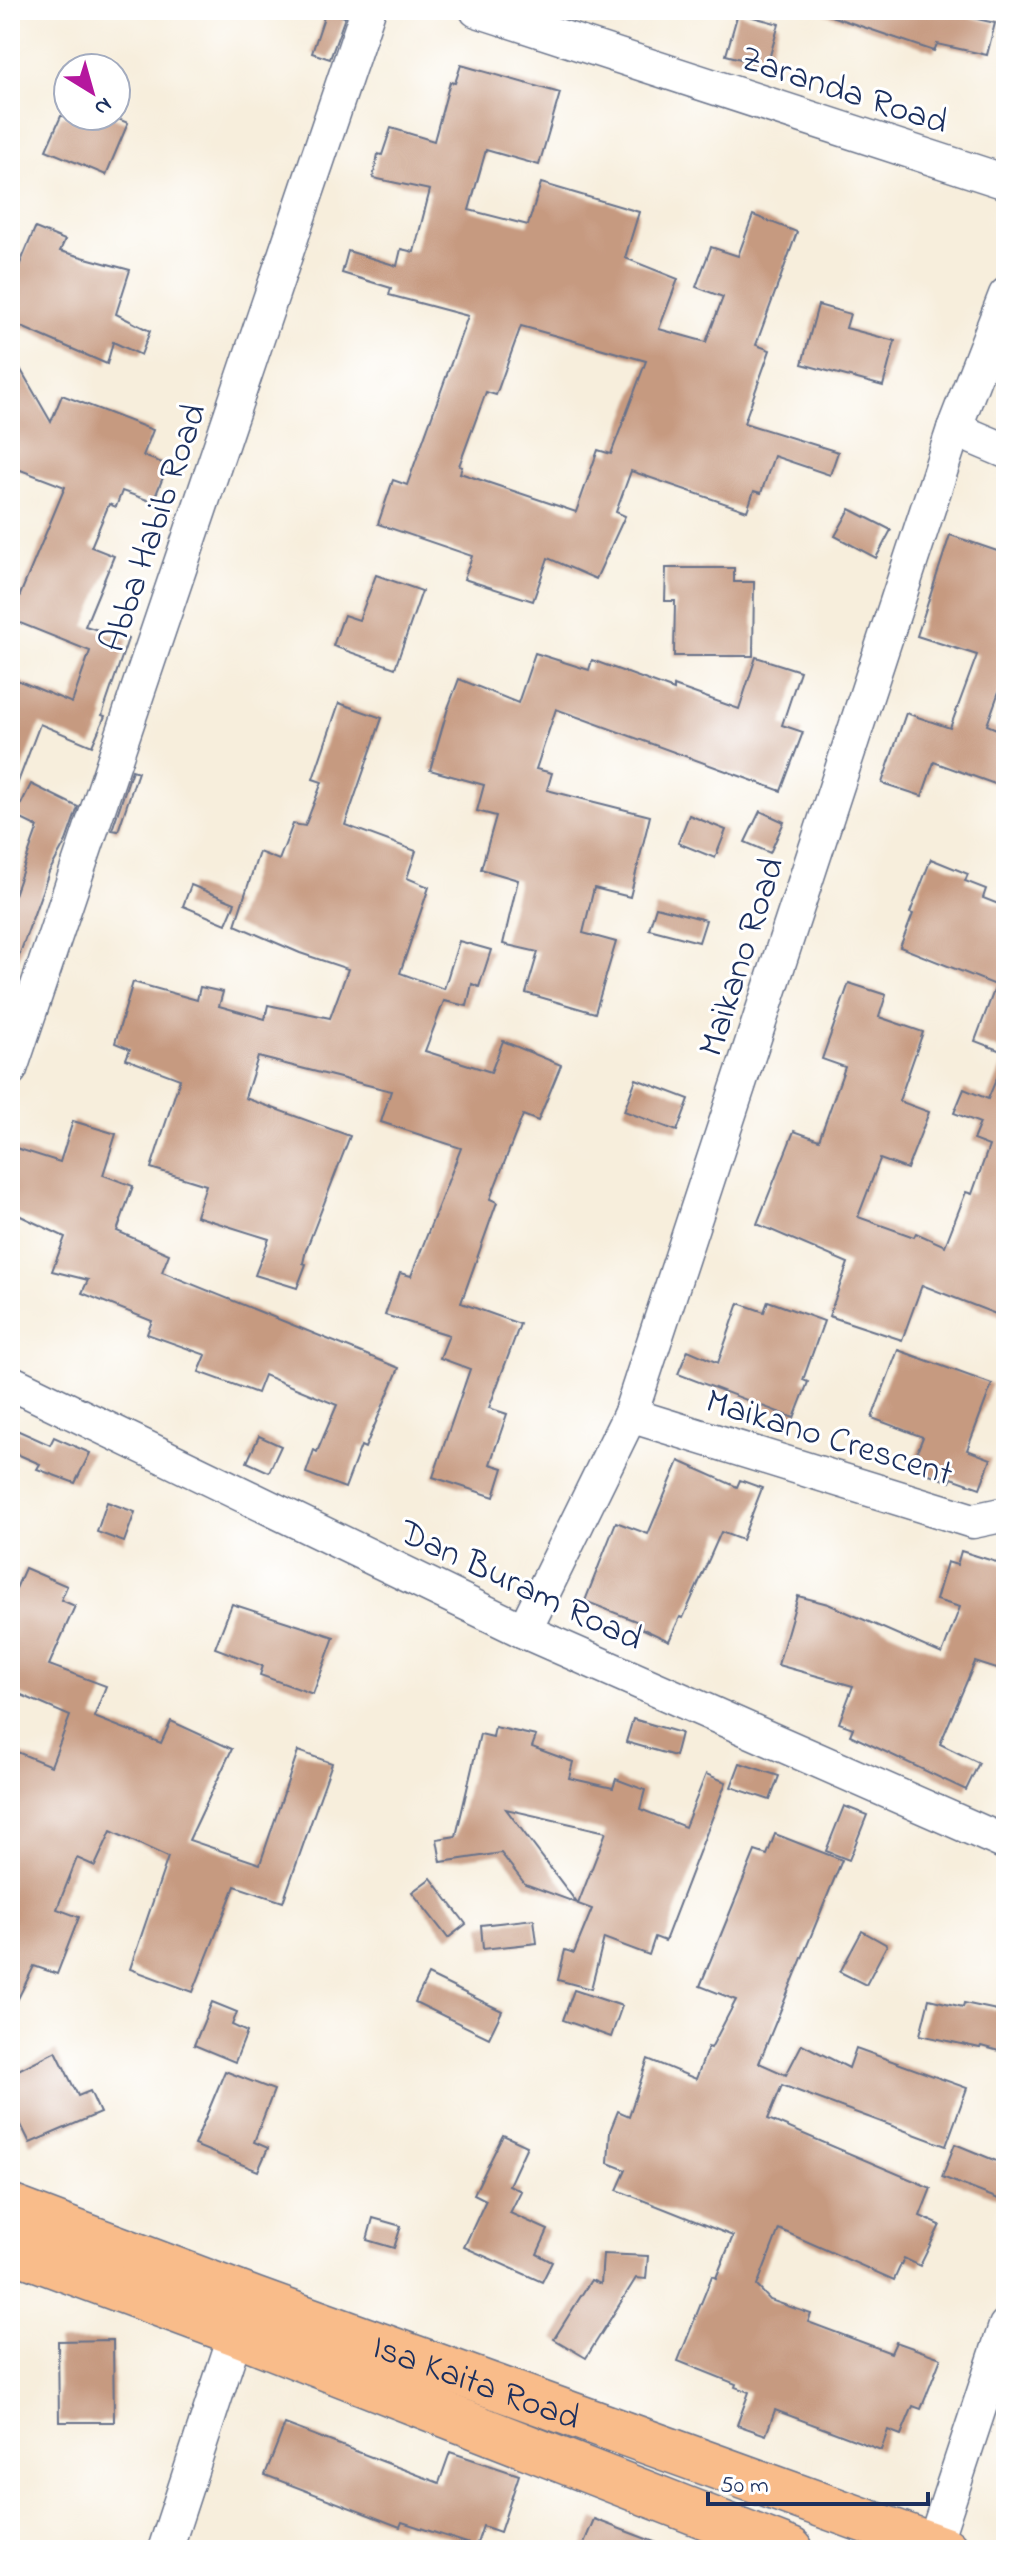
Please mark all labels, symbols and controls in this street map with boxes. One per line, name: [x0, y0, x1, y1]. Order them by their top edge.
street label: Zaranda Road: [733, 34, 954, 151]
north arrow: [52, 52, 132, 132]
text: N: [87, 88, 118, 123]
street label: Abba Habib Road: [88, 397, 223, 660]
street label: Maikano Road: [686, 851, 800, 1064]
street label: Maikano Crescent: [699, 1377, 959, 1502]
street label: Dan Buram Road: [389, 1507, 651, 1667]
street label: Isa Kaita Road: [364, 2322, 587, 2446]
scale bar: [708, 2456, 928, 2506]
text: 50 m: [720, 2469, 769, 2504]

